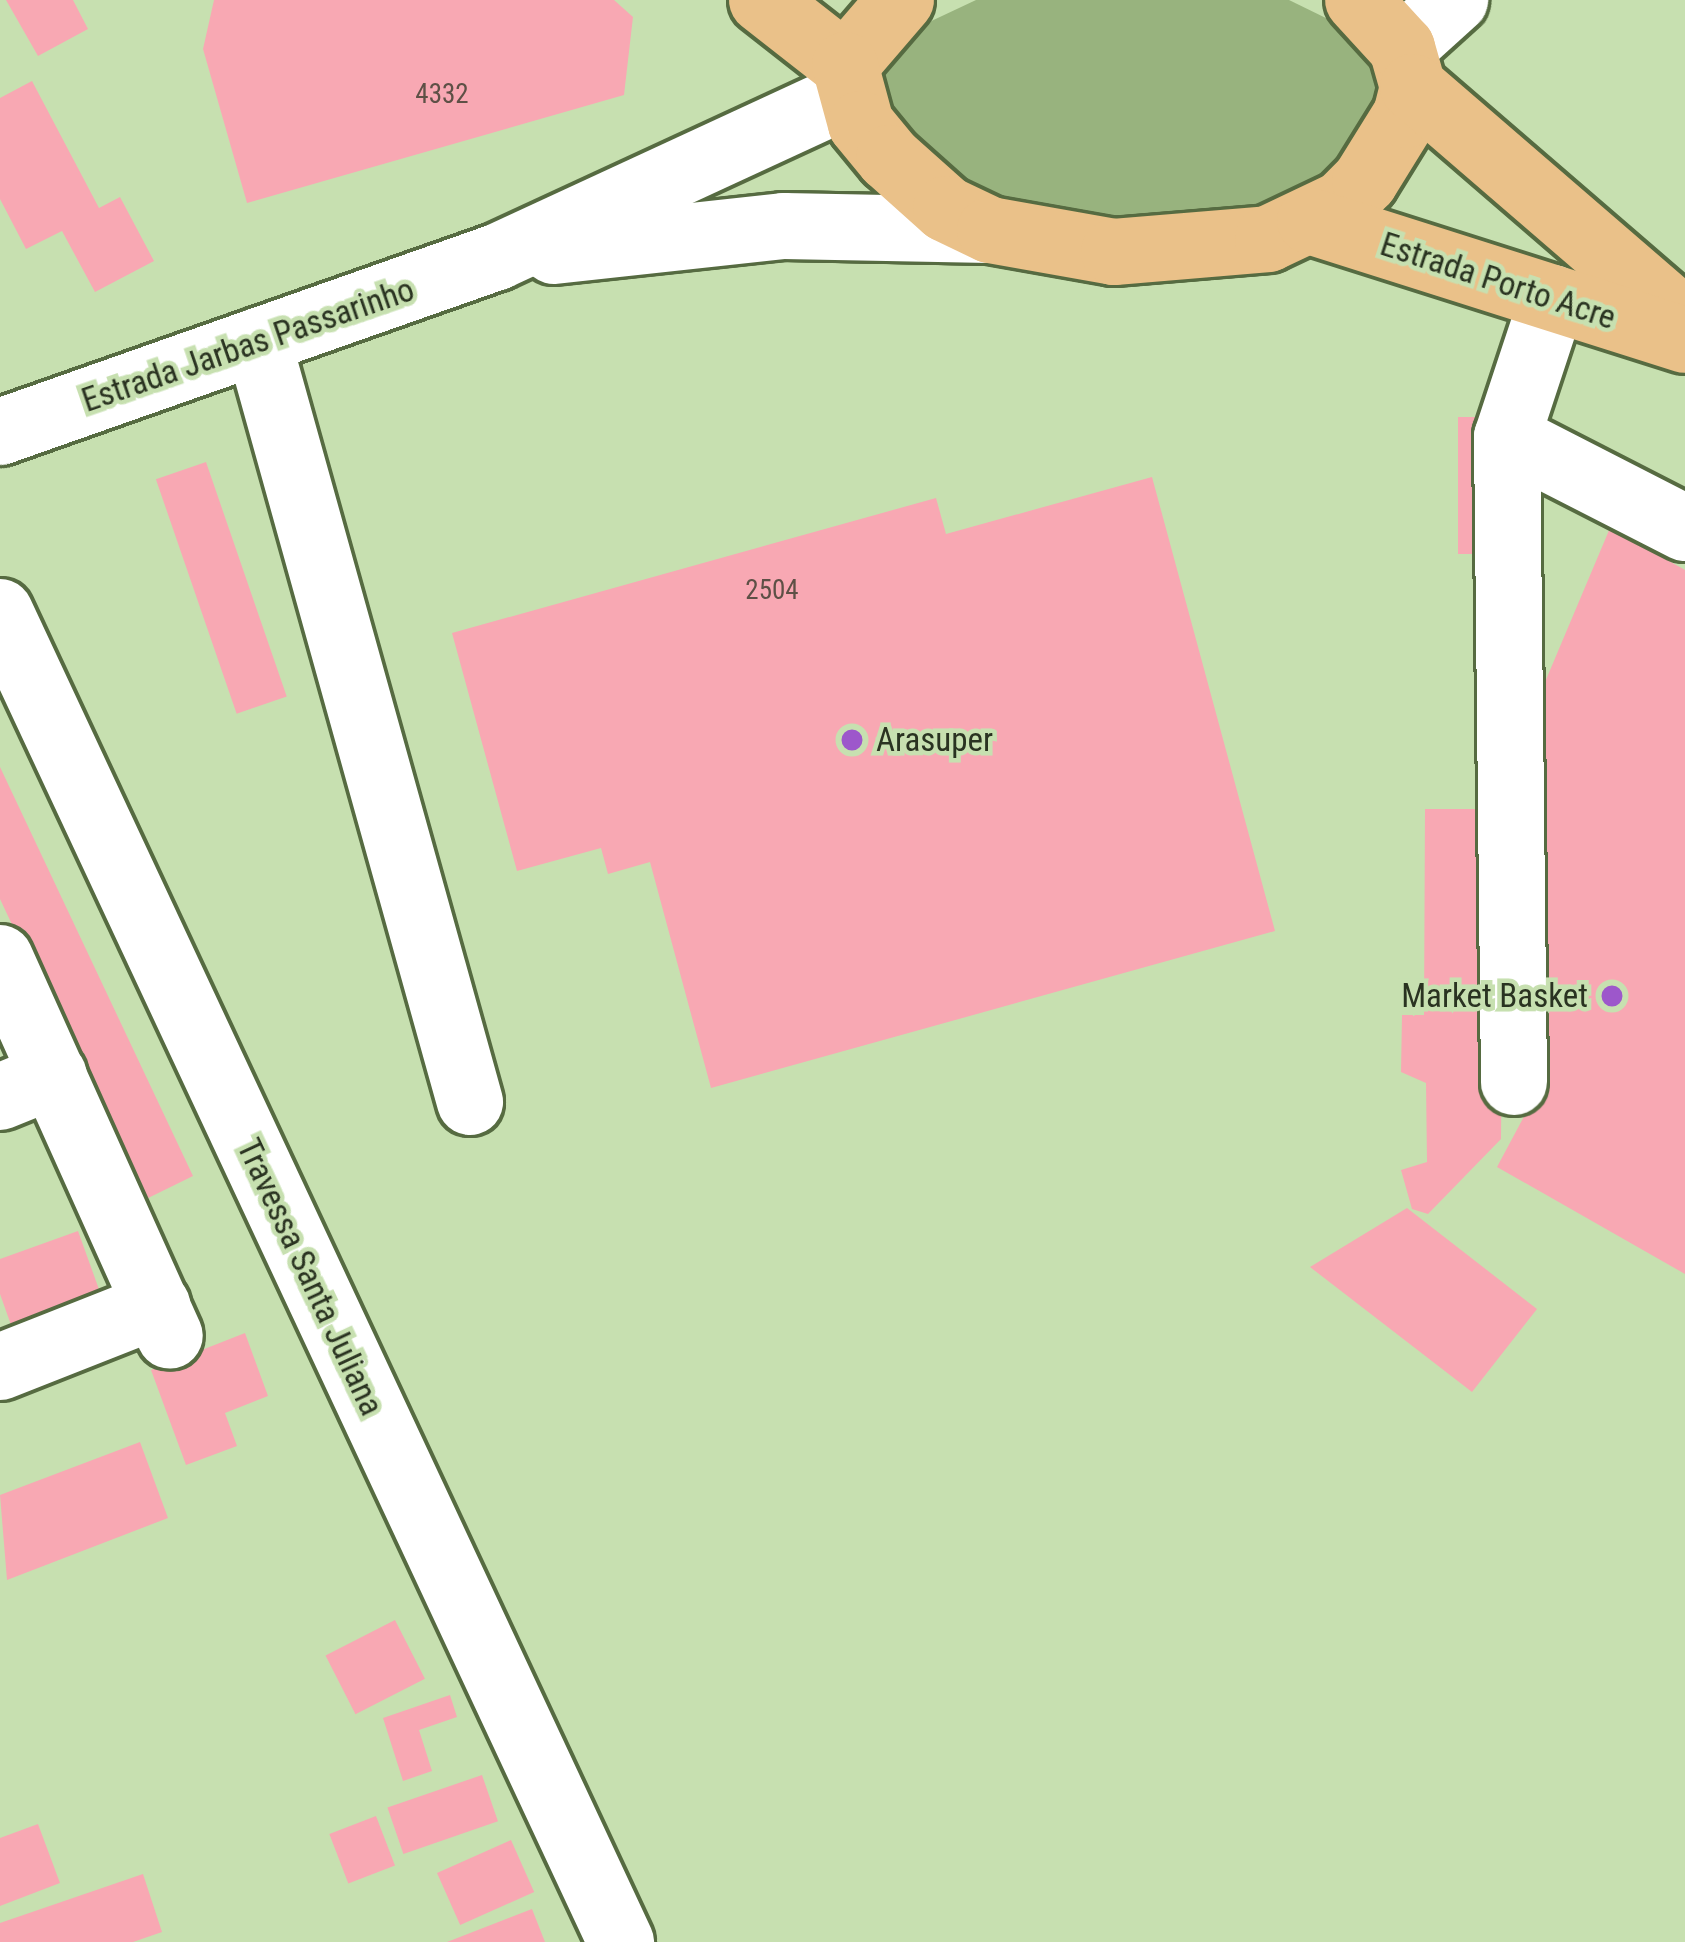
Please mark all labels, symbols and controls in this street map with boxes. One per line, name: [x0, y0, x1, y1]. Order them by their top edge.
house number: 4332: [415, 79, 469, 111]
street label: Estrada Porto Acre: [1375, 224, 1621, 338]
street label: Estrada Jarbas Passarinho: [77, 270, 419, 420]
house number: 2504: [745, 575, 799, 607]
place label: Arasuper: [876, 720, 993, 760]
marker: Arasuper: [839, 727, 865, 753]
place label: Market Basket: [1401, 976, 1588, 1016]
marker: Market Basket: [1599, 983, 1625, 1009]
street label: Travessa Santa Juliana: [229, 1132, 391, 1422]

